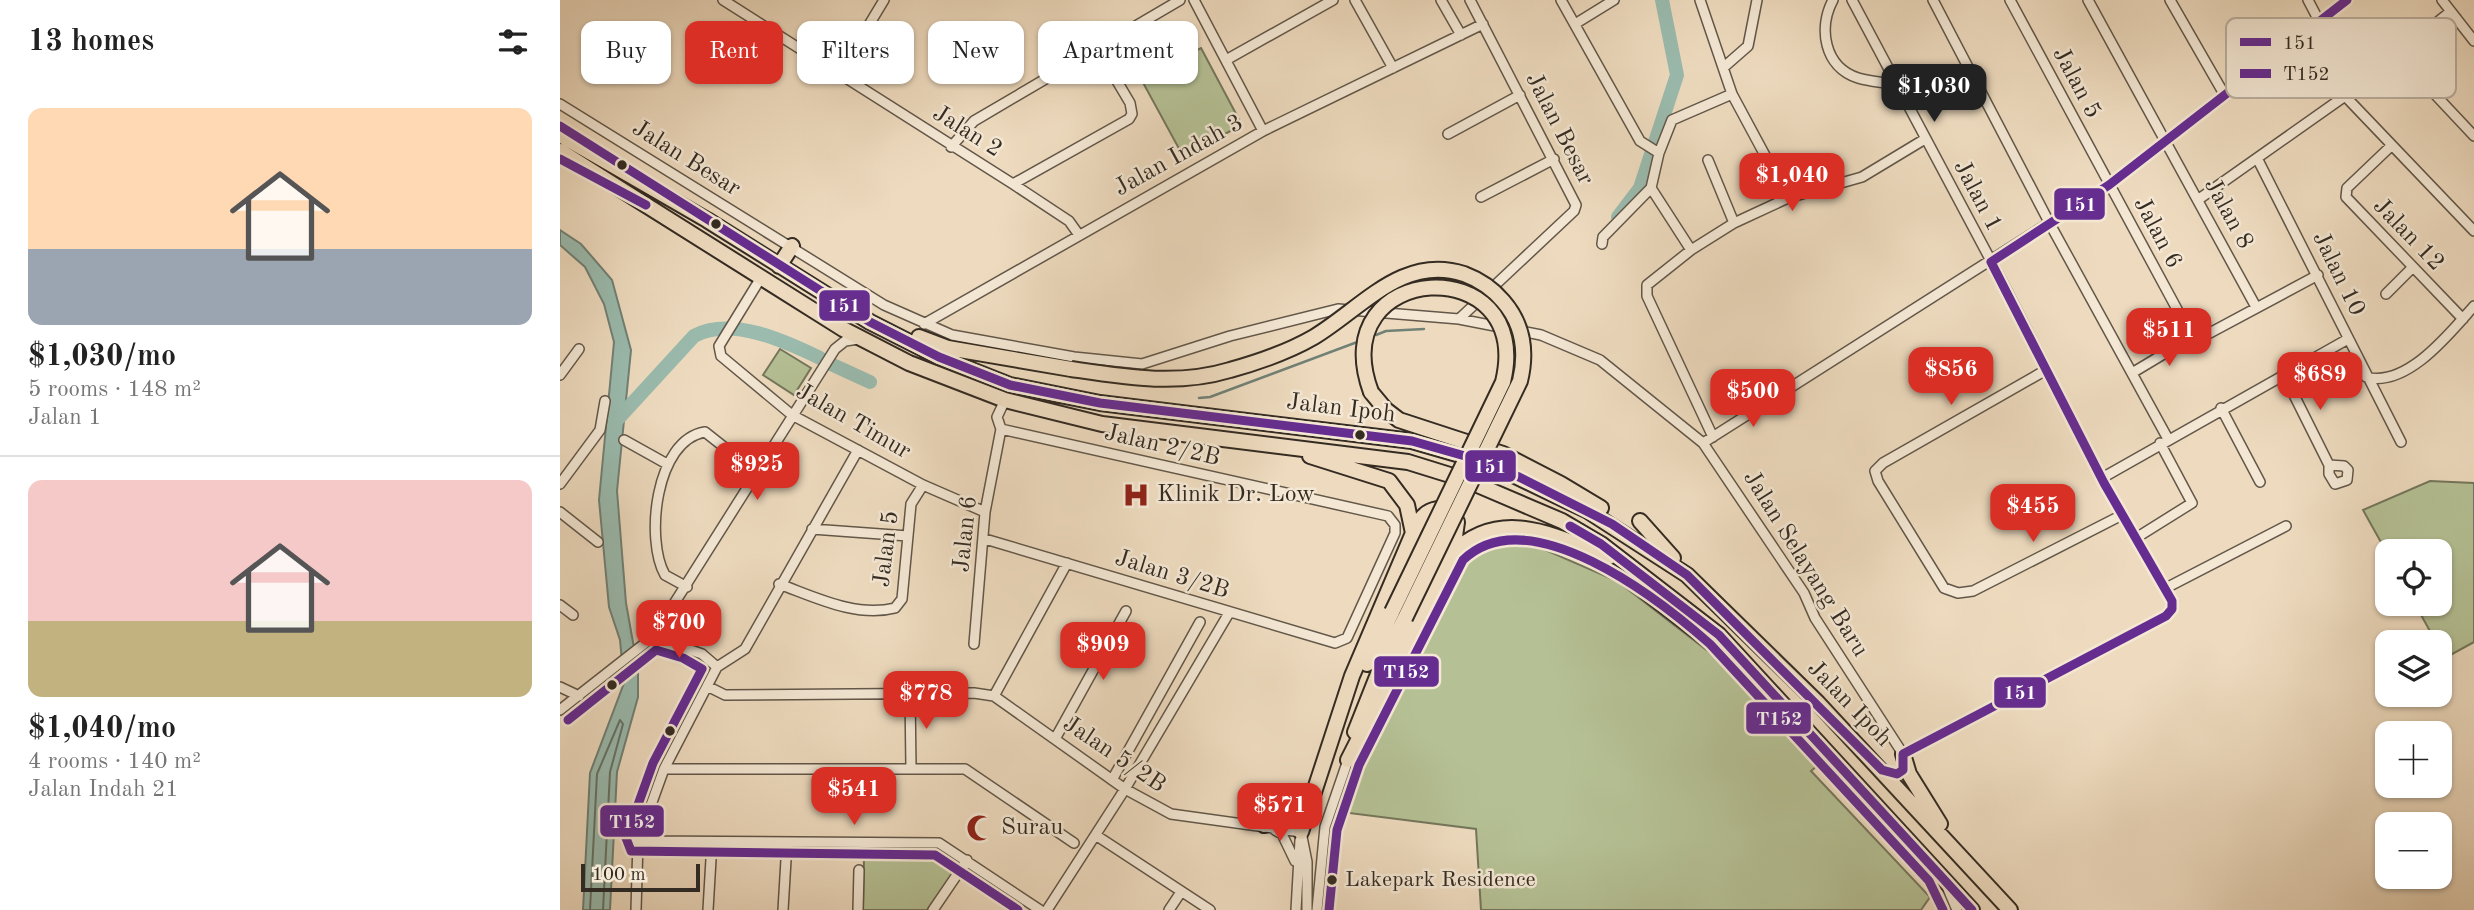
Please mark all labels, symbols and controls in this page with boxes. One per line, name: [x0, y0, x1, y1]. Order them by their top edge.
legend: [2226, 18, 2456, 98]
chip: Buy: [581, 21, 671, 84]
chip: Rent: [685, 21, 783, 84]
chip: Filters: [797, 21, 914, 84]
chip: New: [928, 21, 1024, 84]
chip: Apartment: [1038, 21, 1198, 84]
icon: filters: [494, 23, 532, 61]
text: 13 homes: [28, 27, 154, 57]
text: 151: [2283, 35, 2316, 54]
street label: Jalan 5: [2047, 43, 2105, 123]
pin: $1,030: [1877, 64, 1991, 124]
text: T152: [2283, 66, 2330, 85]
street label: Jalan Besar: [1520, 69, 1598, 189]
text: $1,030: [1897, 75, 1971, 98]
street label: Jalan 2: [928, 101, 1006, 163]
street label: Jalan Indah 3: [1111, 111, 1247, 201]
street label: Jalan Besar: [628, 116, 744, 202]
icon: home: [217, 153, 343, 279]
pin: $1,040: [1735, 154, 1849, 213]
street label: Jalan 1: [1948, 156, 2006, 236]
unlabelled marker: [615, 158, 629, 172]
text: $1,040: [1755, 164, 1829, 187]
street label: Jalan 8: [2199, 175, 2257, 253]
line badge: 151: [2053, 187, 2106, 221]
street label: Jalan 6: [2128, 193, 2186, 273]
street label: Jalan 12: [2368, 194, 2448, 276]
text: 151: [2063, 197, 2097, 216]
unlabelled marker: [709, 217, 723, 231]
street label: Jalan 10: [2307, 228, 2369, 320]
line badge: 151: [818, 289, 871, 322]
text: 151: [827, 298, 861, 317]
pin: $511: [2128, 308, 2210, 368]
text: $511: [2142, 319, 2196, 342]
text: $1,030/mo: [28, 342, 176, 372]
pin: $856: [1910, 348, 1992, 407]
pin: $689: [2279, 352, 2361, 412]
text: $856: [1924, 358, 1978, 381]
text: $689: [2293, 363, 2347, 386]
pin: $500: [1712, 370, 1794, 429]
text: 5 rooms · 148 m²: [28, 378, 201, 401]
street label: Jalan Timur: [791, 380, 915, 465]
text: $500: [1726, 380, 1780, 403]
street label: Jalan Ipoh: [1285, 390, 1397, 428]
text: Jalan 1: [28, 406, 102, 429]
street label: Jalan 2/2B: [1102, 421, 1222, 471]
unlabelled marker: [1353, 428, 1367, 442]
pin: $925: [716, 442, 798, 502]
line badge: 151: [1464, 449, 1517, 483]
text: $925: [730, 453, 784, 476]
text: 151: [1473, 459, 1507, 478]
street label: Jalan Selayang Baru: [1738, 467, 1872, 661]
hospital icon: Klinik Dr. Low: [1121, 480, 1151, 510]
place label: Klinik Dr. Low: [1157, 483, 1315, 507]
pin: $455: [1992, 484, 2074, 544]
street label: Jalan 6: [950, 495, 982, 573]
text: $455: [2006, 495, 2060, 518]
street label: Jalan 5: [870, 509, 904, 589]
icon: home: [217, 525, 343, 651]
map controls: [2375, 539, 2452, 889]
button: locate: [2375, 539, 2452, 616]
street label: Jalan 3/2B: [1112, 546, 1232, 604]
pin: $700: [638, 600, 720, 660]
text: $700: [652, 611, 706, 634]
pin: $909: [1062, 622, 1144, 682]
button: layers: [2375, 630, 2452, 707]
text: $909: [1076, 633, 1130, 656]
line badge: T152: [1373, 655, 1440, 688]
street label: Jalan Ipoh: [1802, 656, 1896, 752]
text: T152: [1383, 664, 1429, 683]
pin: $778: [885, 672, 967, 731]
line badge: 151: [1993, 676, 2047, 709]
unlabelled marker: [605, 678, 619, 692]
text: $778: [899, 682, 953, 705]
text: 151: [2003, 685, 2037, 704]
line badge: T152: [1745, 701, 1812, 735]
text: T152: [1756, 711, 1802, 730]
street label: Jalan 5/2B: [1058, 712, 1170, 798]
text: $1,040/mo: [28, 714, 176, 744]
button: +: [2375, 721, 2452, 798]
unlabelled marker: [663, 724, 677, 738]
text: 4 rooms · 140 m²: [28, 750, 201, 773]
pin: $541: [813, 768, 895, 827]
text: Jalan Indah 21: [28, 778, 179, 801]
text: $541: [827, 778, 881, 801]
pin: $571: [1239, 784, 1321, 843]
text: $571: [1253, 794, 1307, 817]
line badge: T152: [599, 804, 665, 838]
button: −: [2375, 812, 2452, 889]
mosque icon: Surau: [965, 813, 995, 843]
text: T152: [609, 814, 655, 833]
place label: Surau: [1001, 816, 1063, 840]
scale bar: [581, 861, 700, 893]
text: 100 m: [592, 866, 645, 885]
place label: Lakepark Residence: [1345, 869, 1536, 891]
marker: Lakepark Residence: [1325, 873, 1339, 887]

